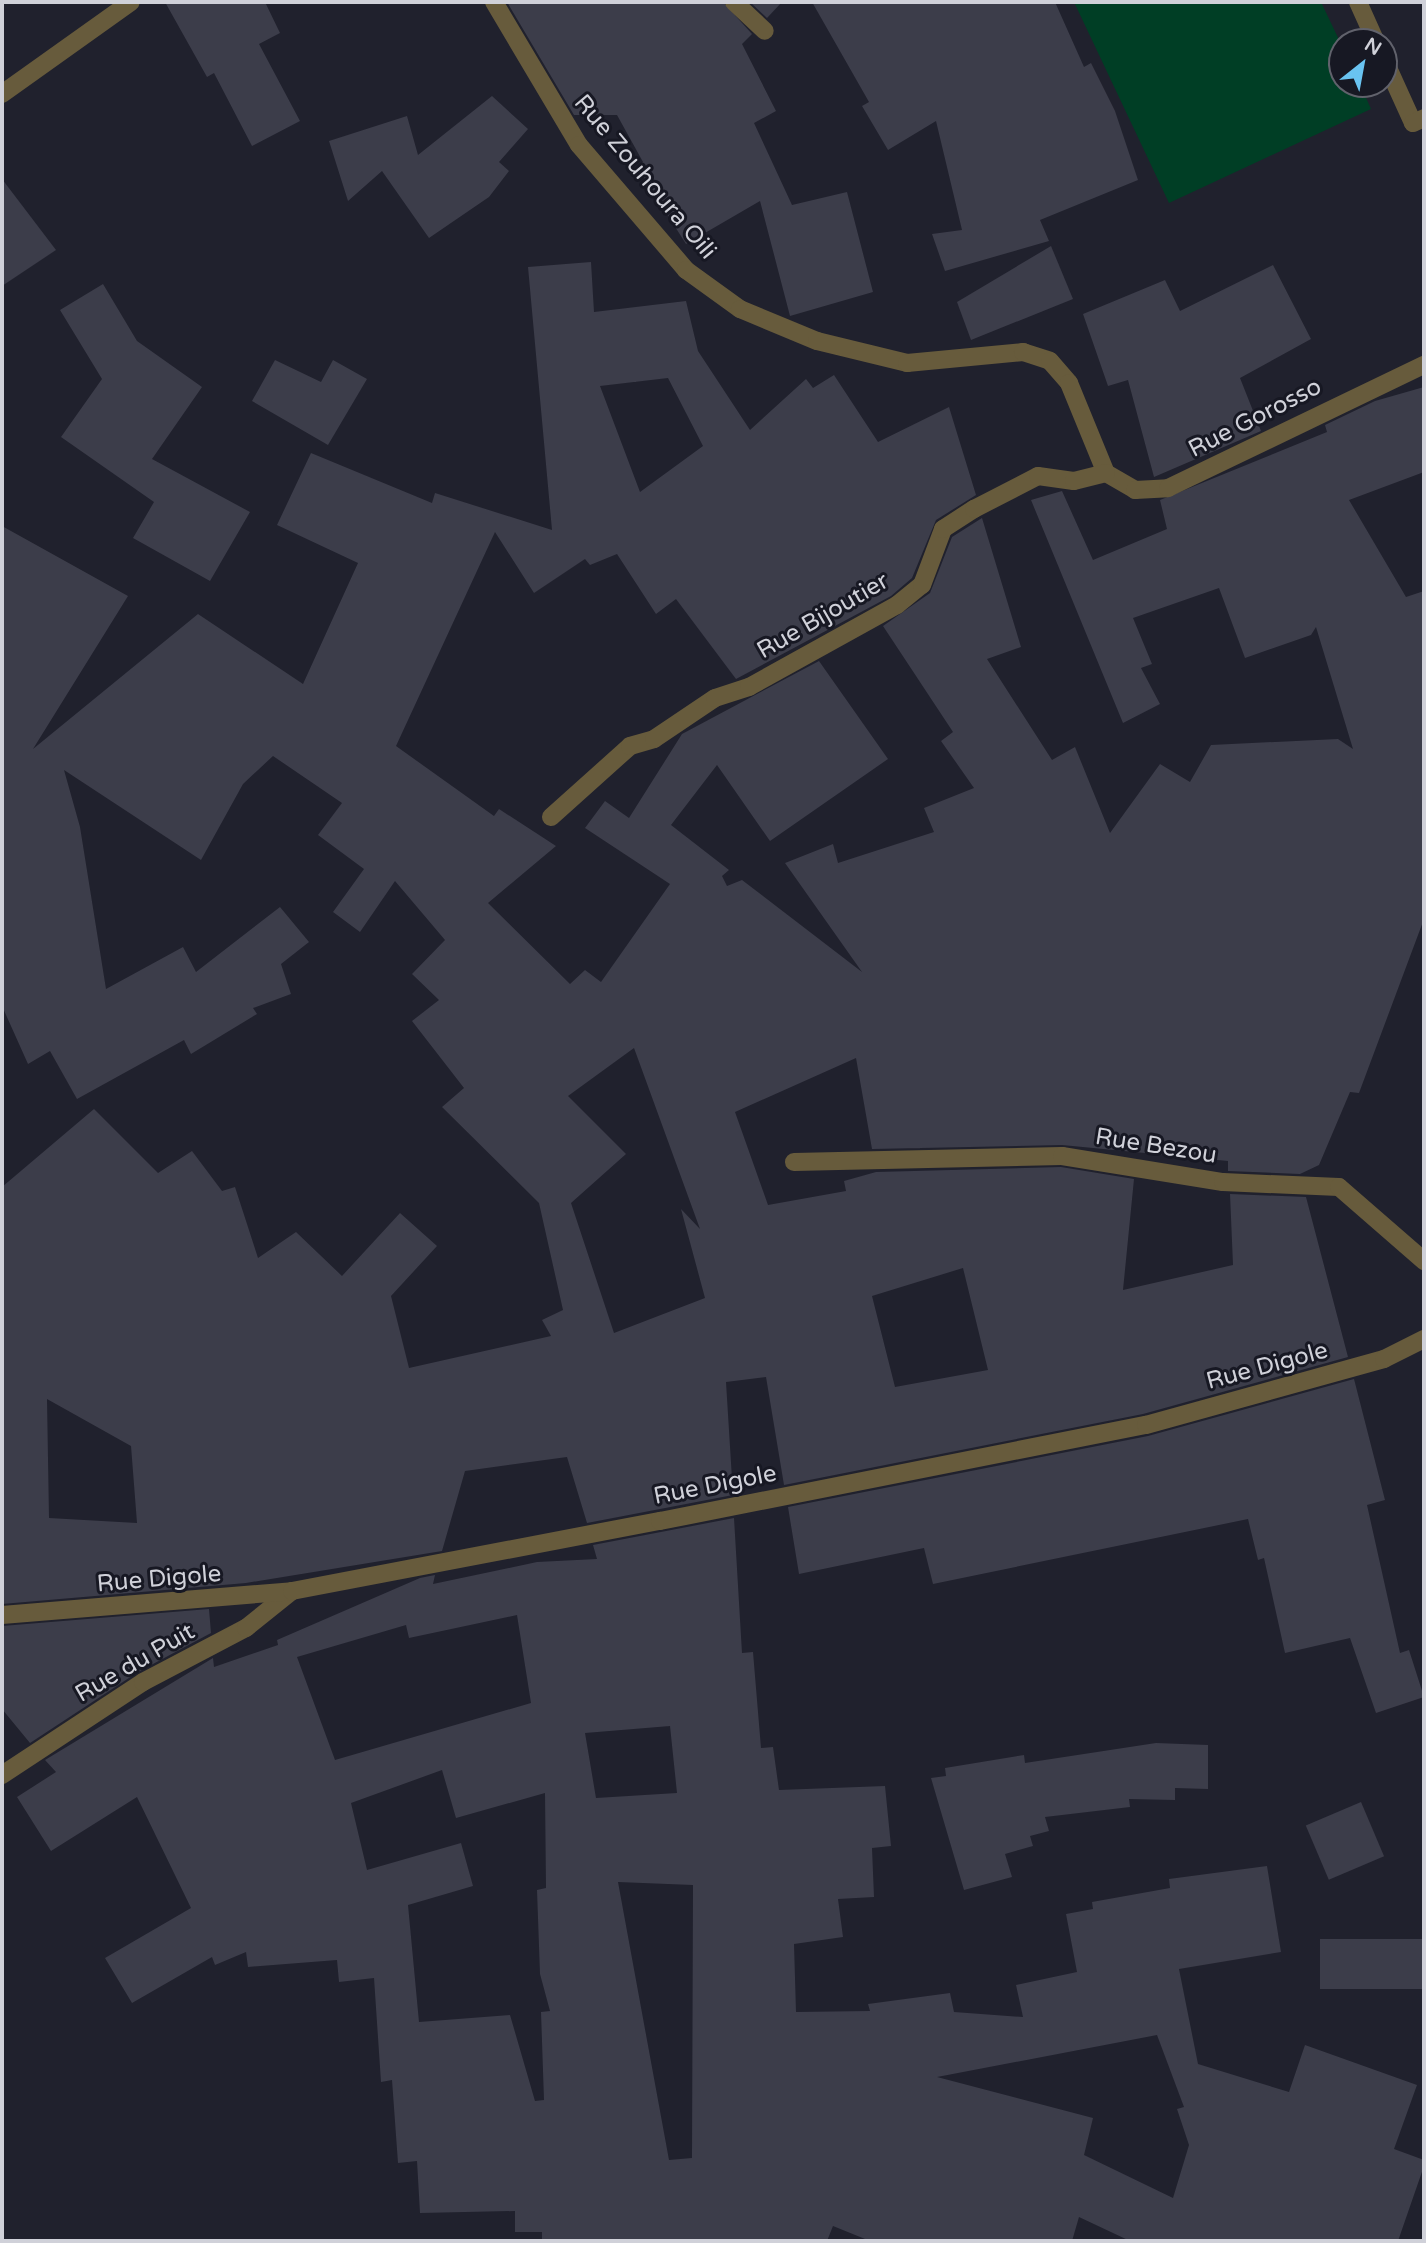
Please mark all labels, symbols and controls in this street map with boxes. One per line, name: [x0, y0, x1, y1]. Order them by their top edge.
north arrow: [1328, 28, 1398, 98]
text: N: [1361, 33, 1385, 60]
street label: Rue Zouhoura Oili: [568, 89, 722, 265]
street label: Rue Gorosso: [1184, 372, 1326, 464]
street label: Rue Bijoutier: [752, 567, 894, 665]
street label: Rue Bezou: [1093, 1122, 1219, 1170]
street label: Rue Digole: [1203, 1336, 1331, 1396]
street label: Rue Digole: [651, 1459, 779, 1511]
street label: Rue Digole: [96, 1559, 222, 1599]
street label: Rue du Puit: [70, 1617, 200, 1709]

